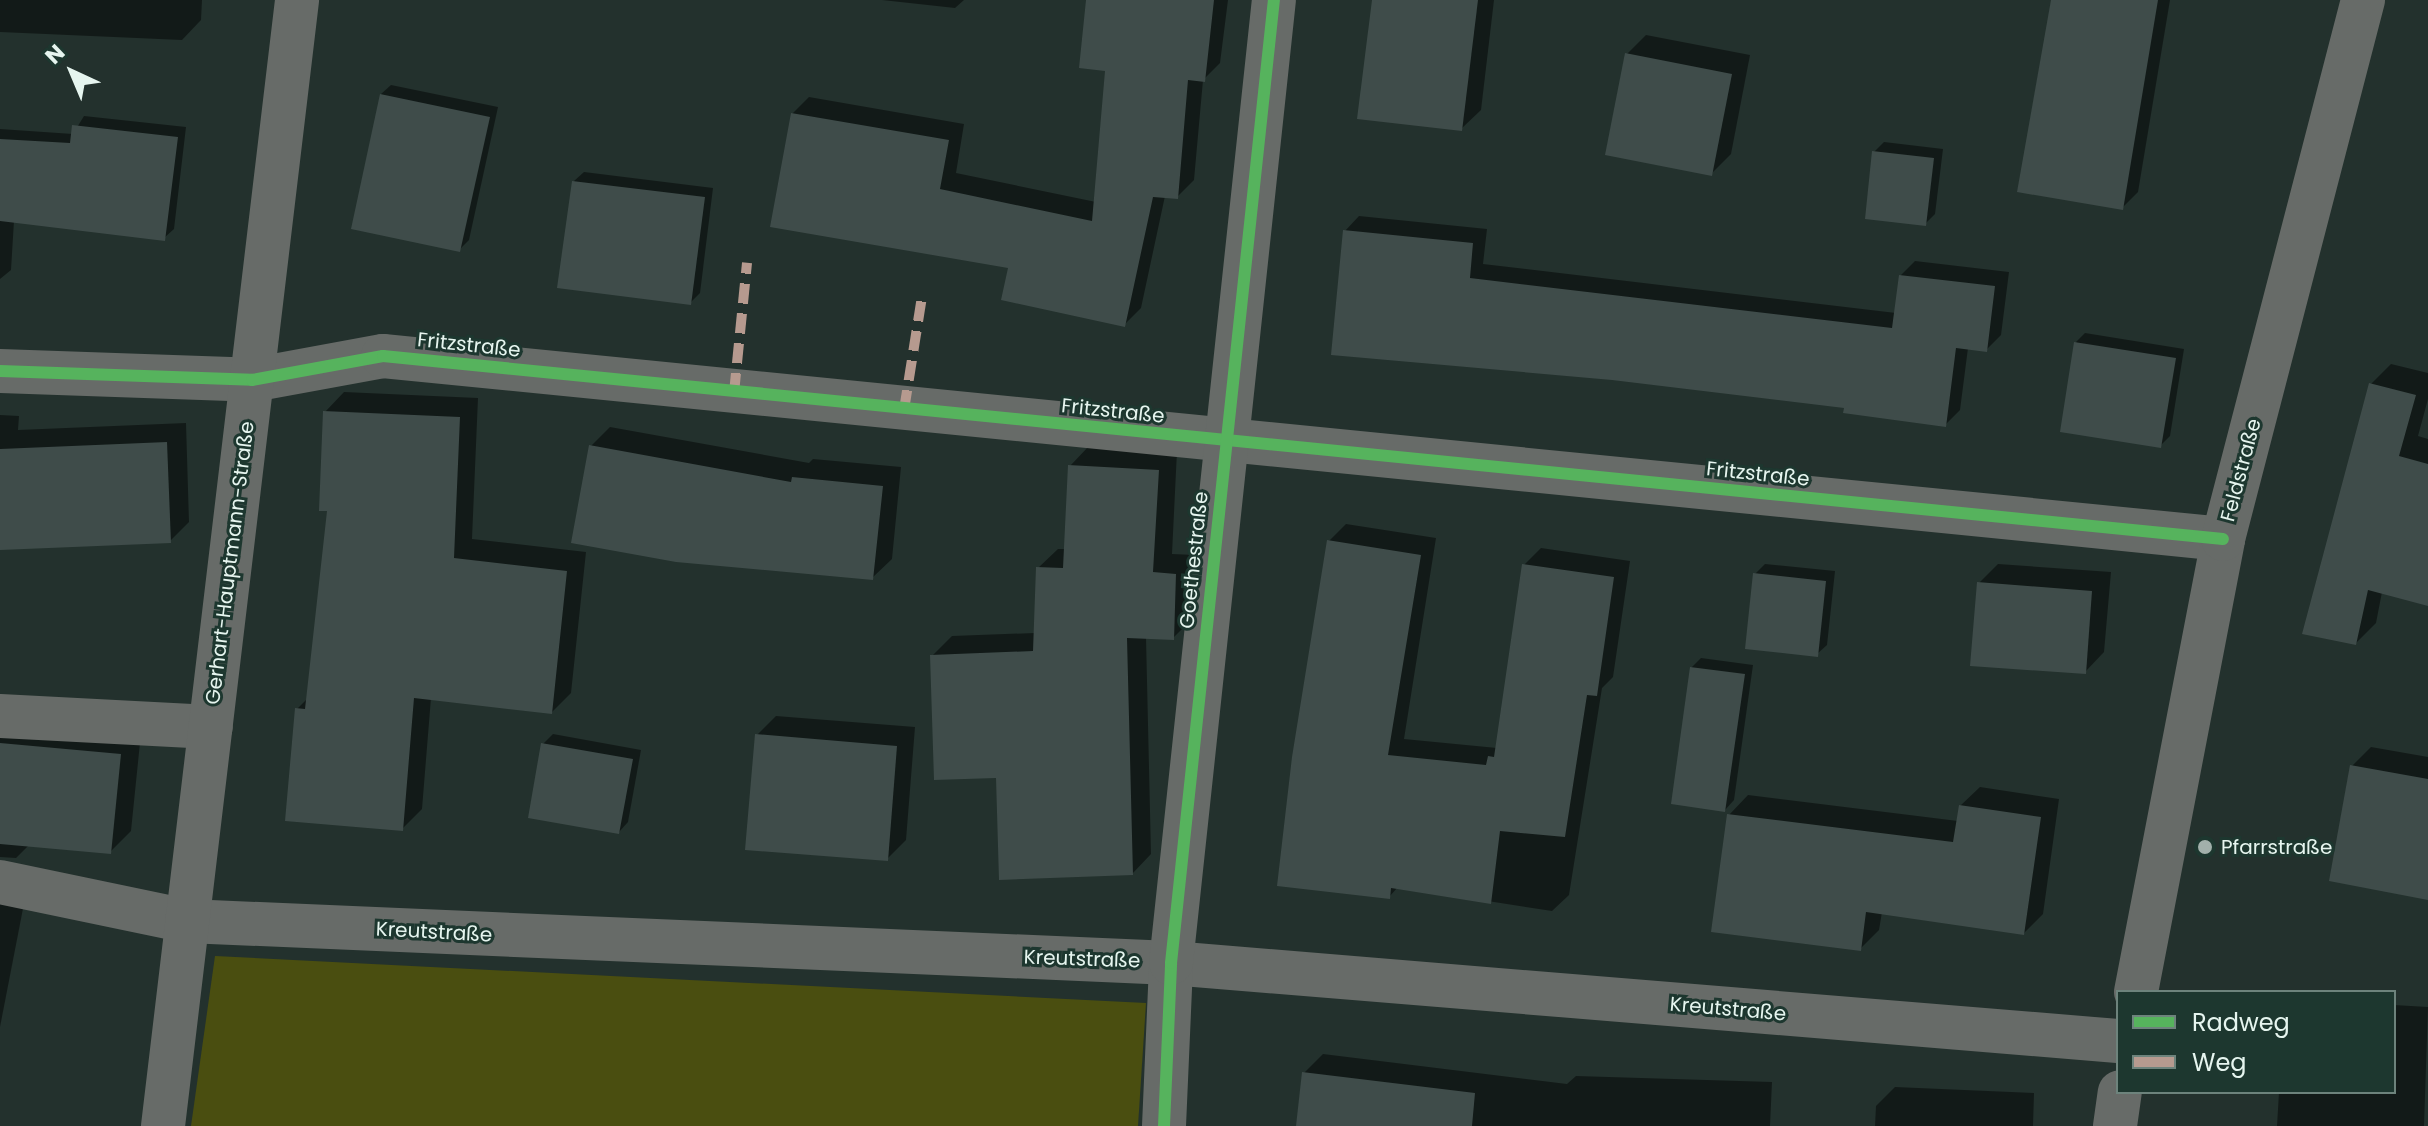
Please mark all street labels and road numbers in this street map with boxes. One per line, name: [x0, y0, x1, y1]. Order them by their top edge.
street label: Fritzstraße: [416, 328, 522, 362]
street label: Fritzstraße: [1060, 394, 1166, 428]
street label: Feldstraße: [2216, 416, 2266, 524]
street label: Gerhart-Hauptmann-Straße: [201, 420, 259, 706]
street label: Fritzstraße: [1705, 457, 1811, 491]
street label: Goethestraße: [1175, 490, 1213, 630]
street label: Kreutstraße: [375, 917, 493, 947]
street label: Kreutstraße: [1023, 945, 1141, 973]
street label: Kreutstraße: [1669, 992, 1787, 1026]

